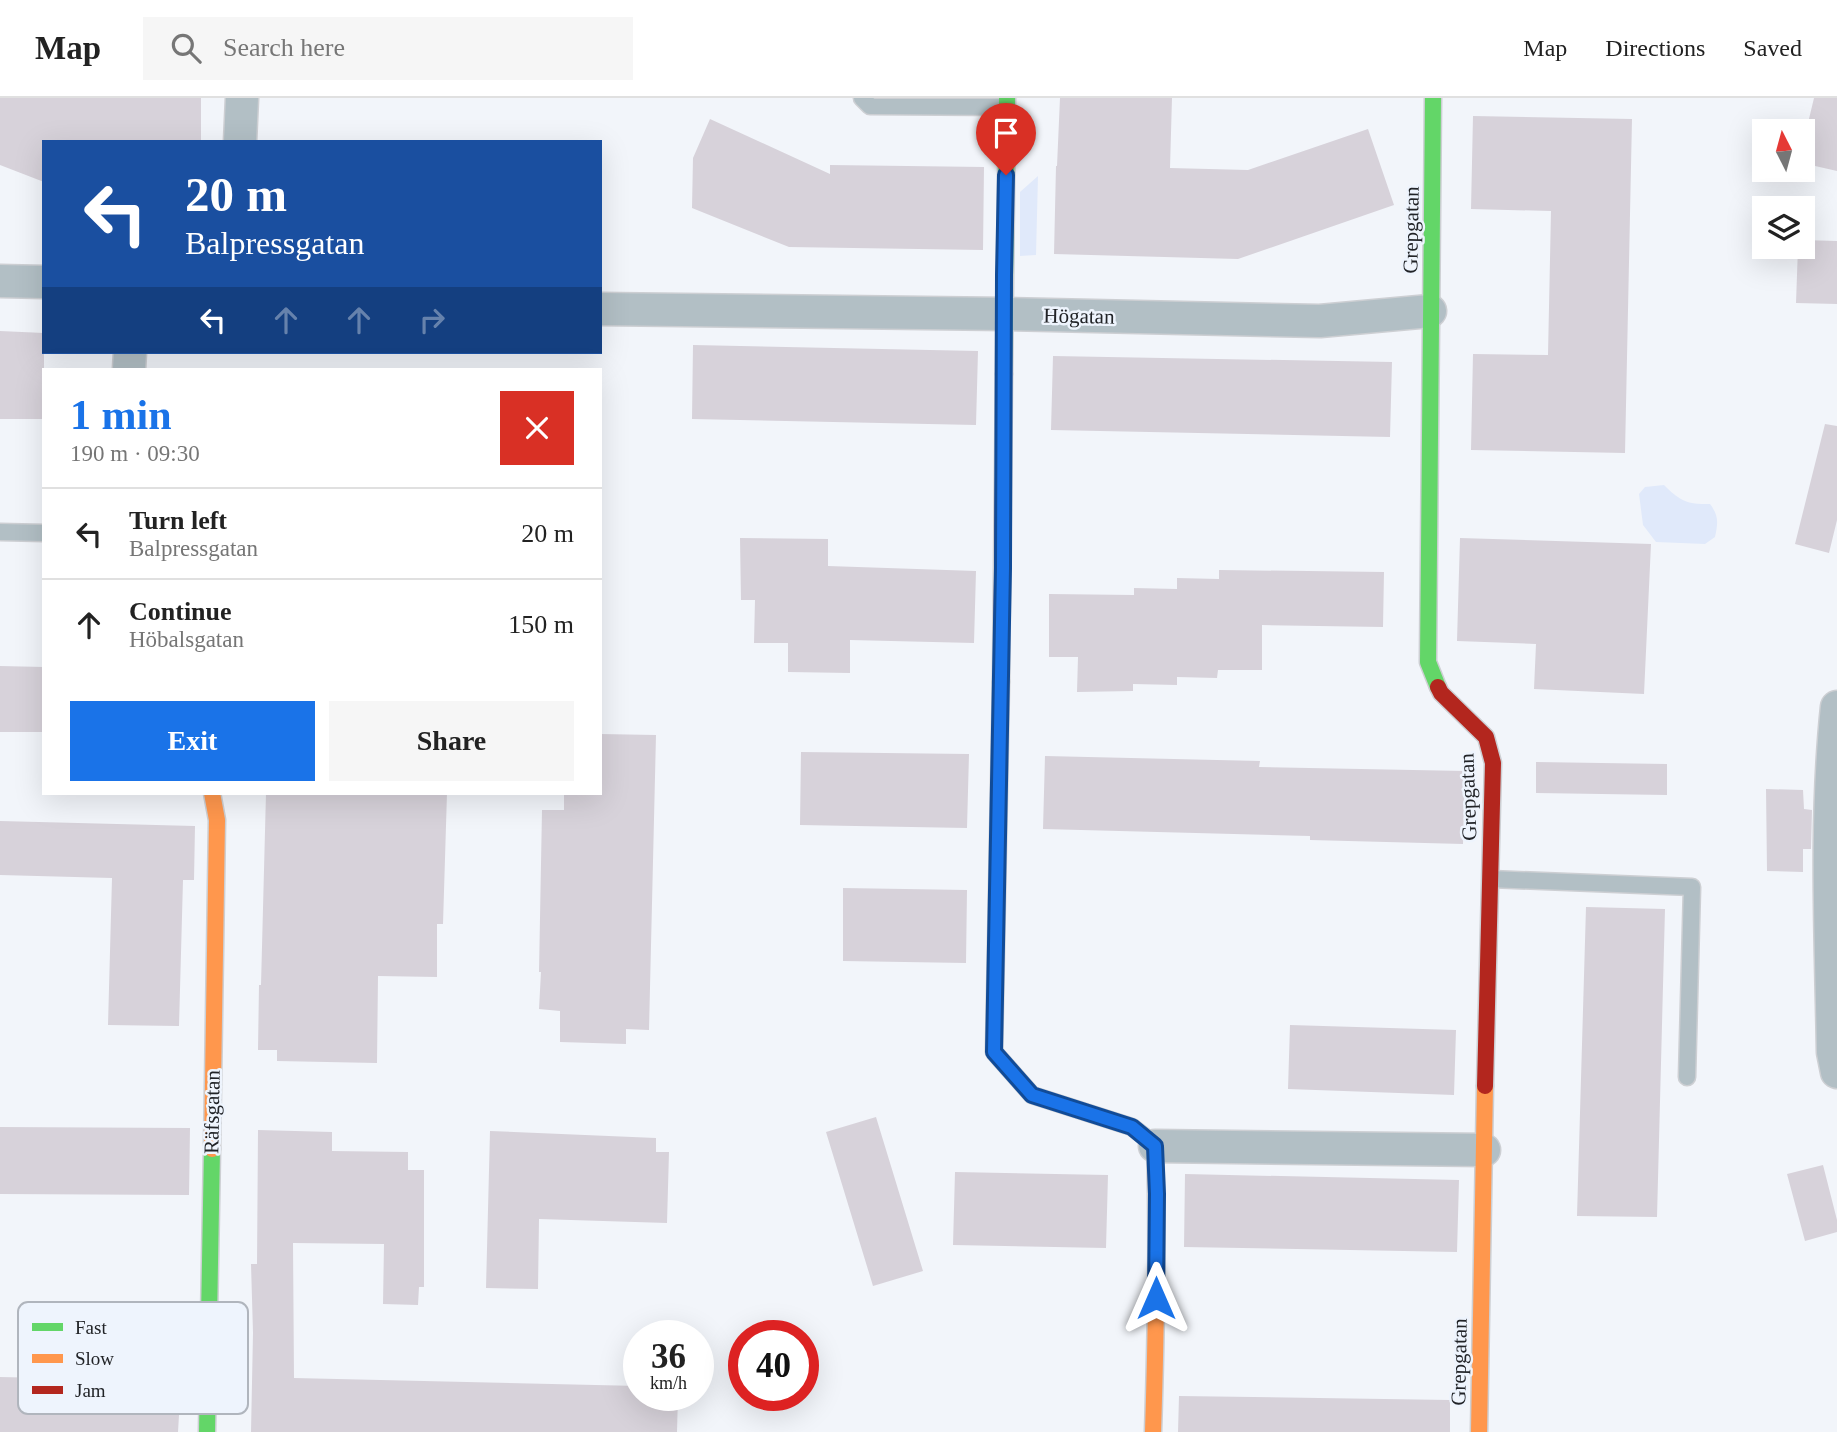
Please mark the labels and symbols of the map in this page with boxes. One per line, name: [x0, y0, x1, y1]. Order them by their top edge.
pin: [976, 103, 1036, 175]
north arrow: [1752, 119, 1815, 182]
street label: Grepgatan: [1398, 186, 1424, 274]
street label: Högatan: [1043, 303, 1115, 329]
street label: Grepgatan: [1454, 752, 1482, 841]
street label: Räfsgatan: [199, 1069, 225, 1154]
position arrow: [1119, 1261, 1193, 1335]
legend: [18, 1302, 248, 1414]
text: Fast: [75, 1317, 107, 1338]
street label: Grepgatan: [1446, 1318, 1472, 1406]
speed limit sign: 40: [728, 1320, 819, 1411]
text: Slow: [75, 1348, 114, 1369]
text: Jam: [75, 1380, 106, 1401]

